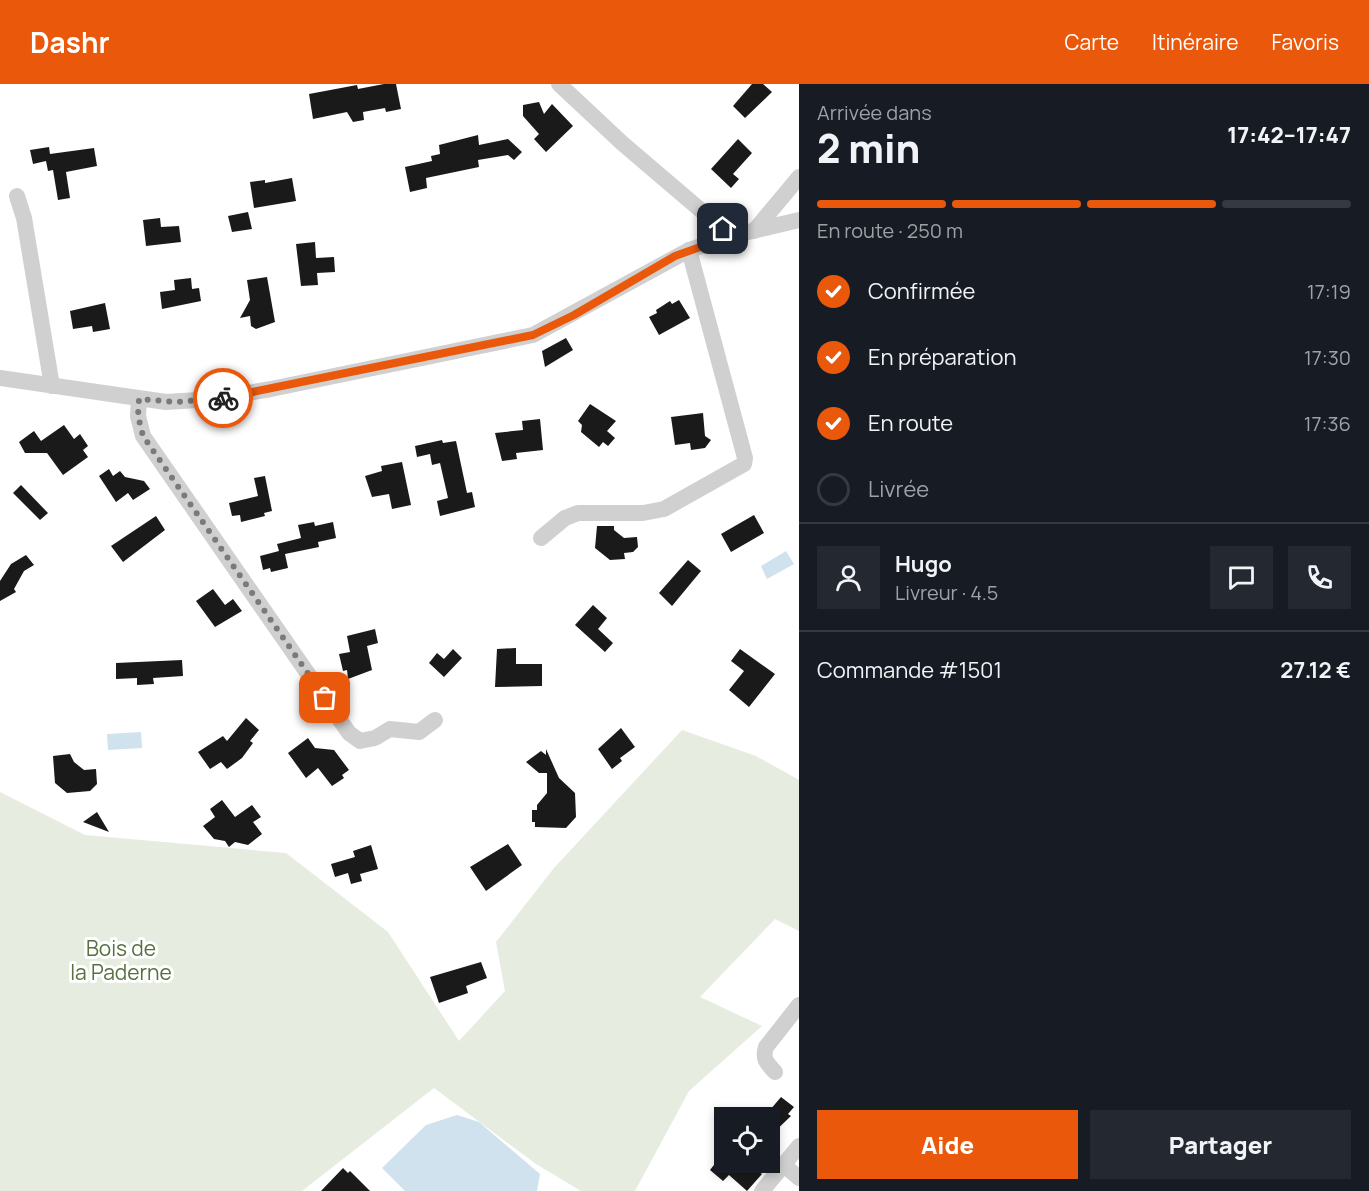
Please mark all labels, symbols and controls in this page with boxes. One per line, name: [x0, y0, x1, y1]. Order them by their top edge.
text: Dashr: [30, 23, 110, 61]
text: Carte: [1065, 28, 1119, 56]
text: Itinéraire: [1152, 28, 1238, 56]
text: Favoris: [1271, 28, 1339, 56]
text: Arrivée dans: [817, 99, 932, 126]
text: 17:42–17:47: [1227, 120, 1351, 150]
text: 2 min: [817, 121, 920, 175]
pin: [697, 203, 748, 254]
icon: home: [706, 212, 739, 245]
text: En route · 250 m: [817, 217, 963, 244]
icon: check: [817, 275, 850, 308]
text: Confirmée: [868, 276, 975, 306]
text: 17:19: [1307, 278, 1351, 305]
icon: check: [817, 341, 850, 374]
text: En préparation: [868, 342, 1016, 372]
text: 17:30: [1304, 344, 1351, 371]
courier: [193, 368, 253, 428]
icon: bike: [207, 382, 240, 415]
icon: check: [817, 407, 850, 440]
text: En route: [868, 408, 953, 438]
text: 17:36: [1304, 410, 1351, 437]
text: Livrée: [868, 474, 929, 504]
button: person: [817, 546, 880, 609]
button: chat: [1210, 546, 1273, 609]
button: phone: [1288, 546, 1351, 609]
text: Hugo: [895, 549, 952, 579]
text: Livreur · 4.5: [895, 579, 998, 606]
text: Commande #1501: [817, 655, 1002, 685]
text: 27.12 €: [1280, 655, 1351, 685]
pin: [299, 672, 350, 723]
icon: bag: [308, 681, 341, 714]
park label: Bois de la Paderne: [70, 934, 172, 986]
map controls: [714, 1107, 780, 1173]
button: locate: [714, 1107, 780, 1173]
button: Aide: [817, 1110, 1078, 1179]
button: Partager: [1090, 1110, 1351, 1179]

